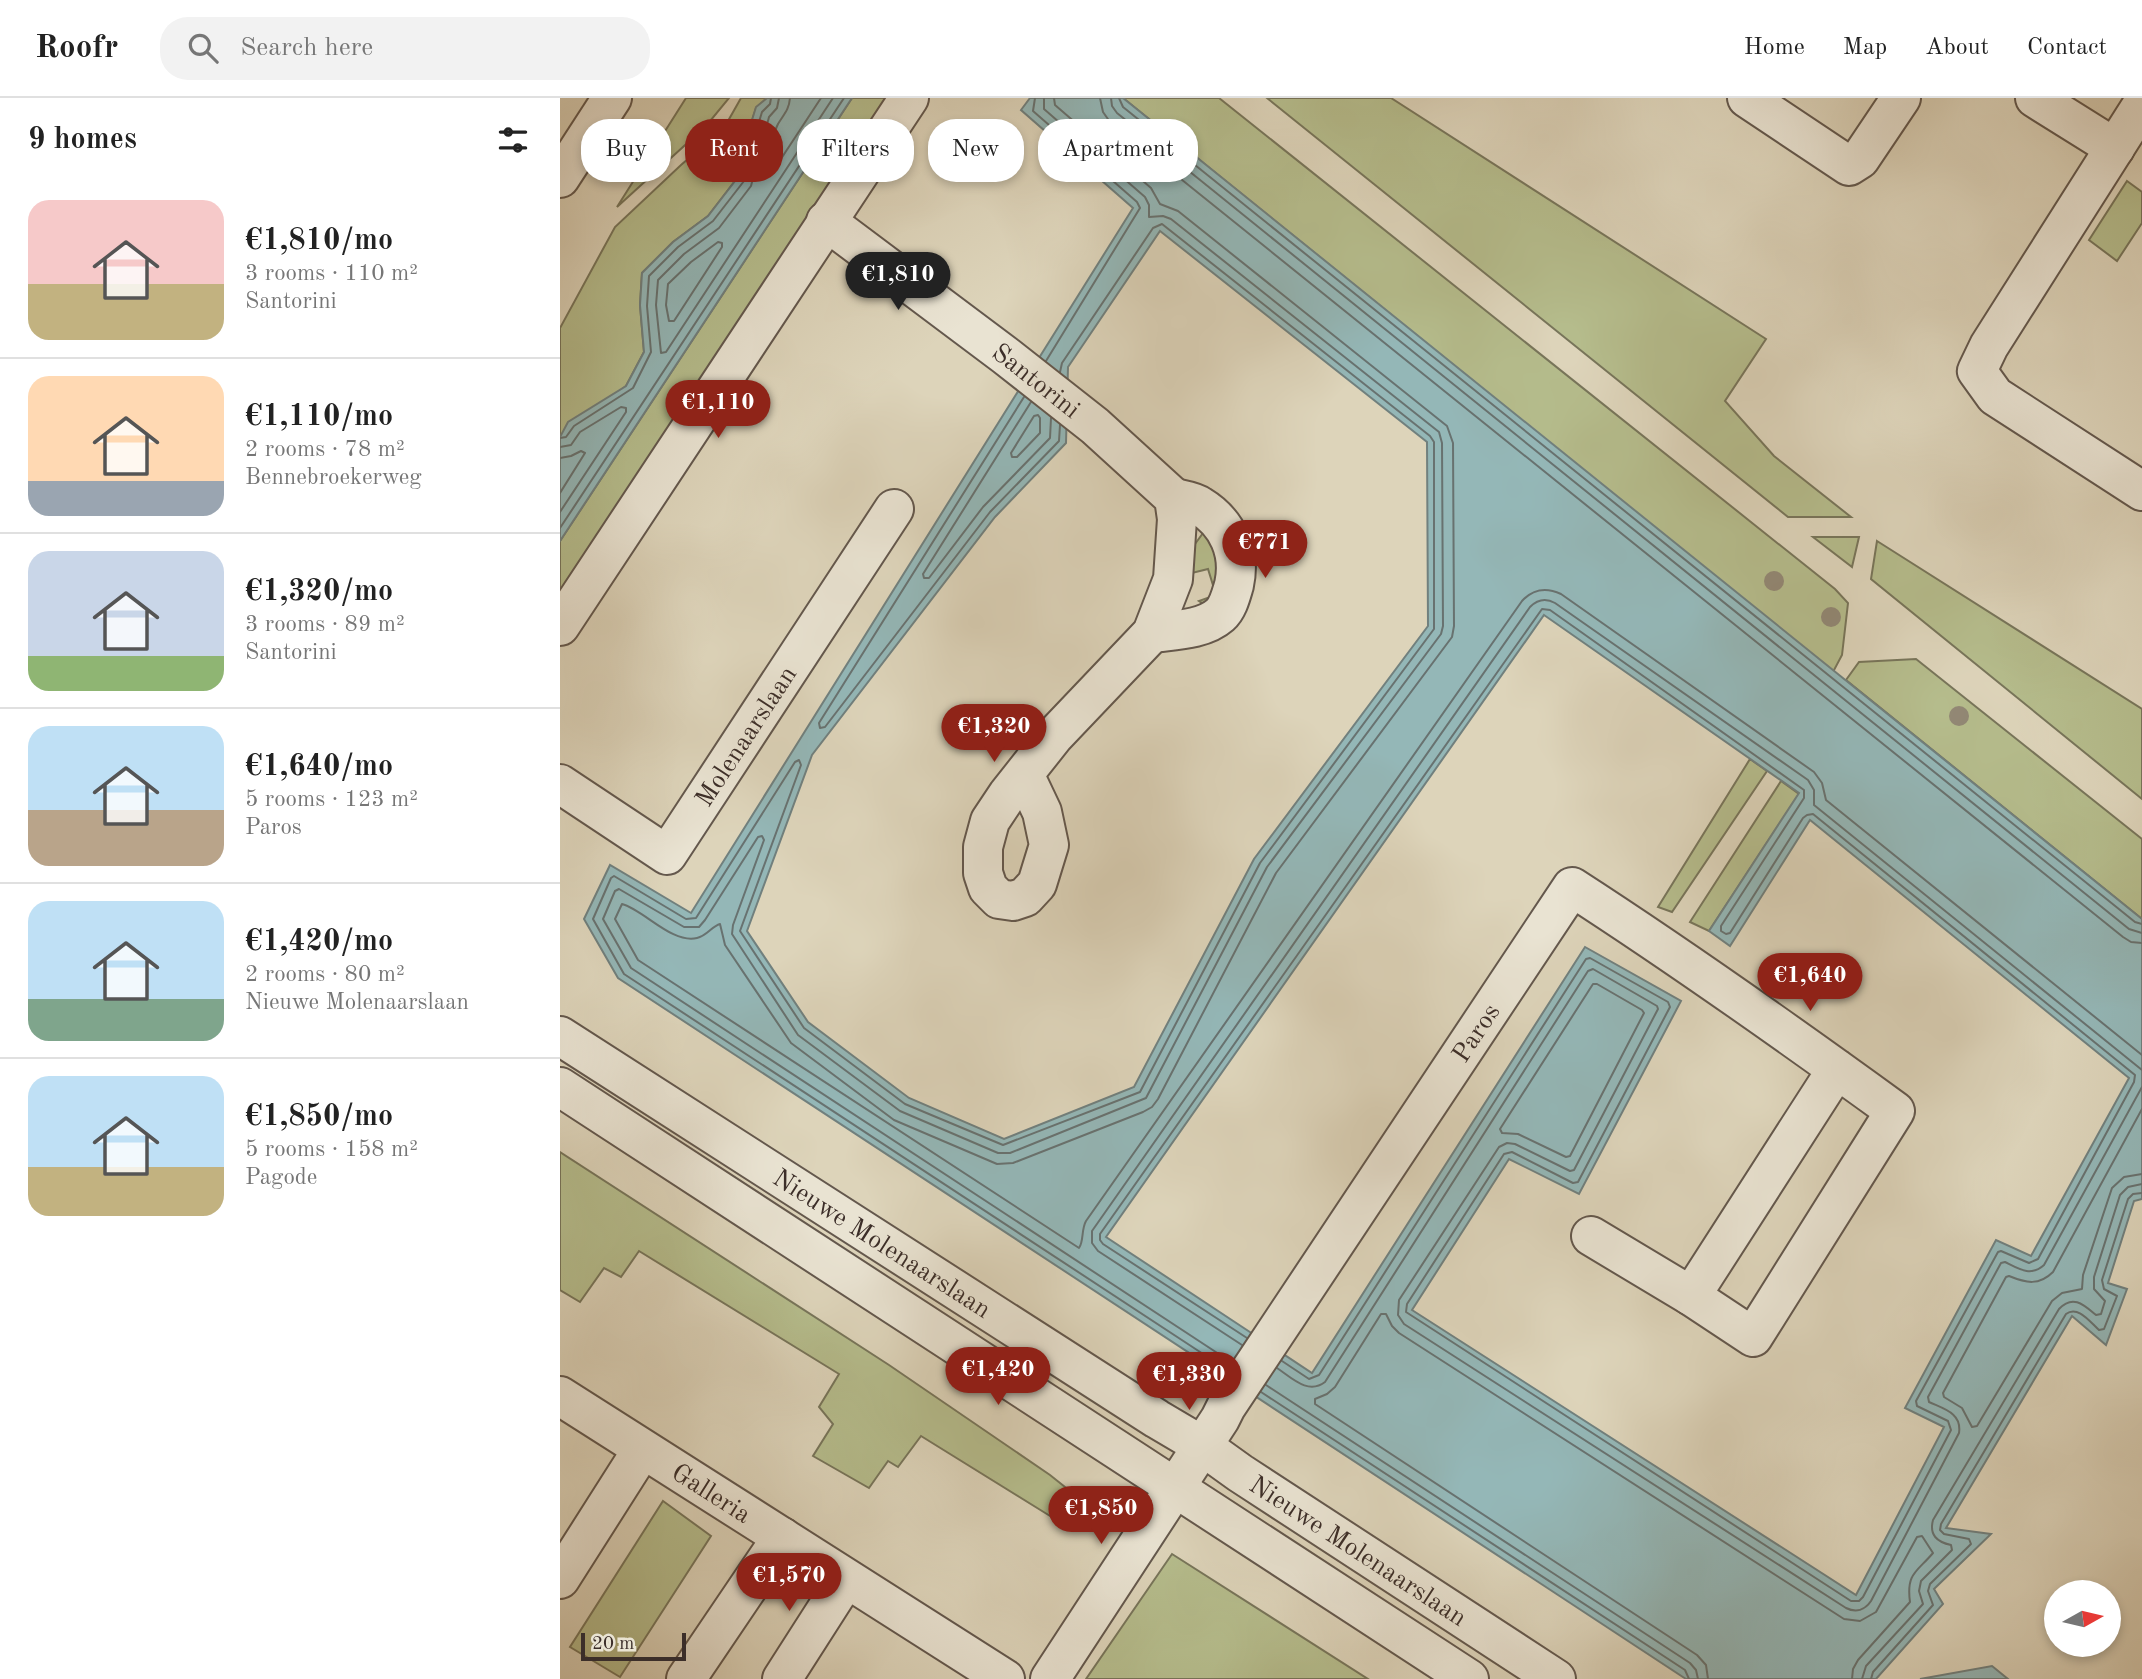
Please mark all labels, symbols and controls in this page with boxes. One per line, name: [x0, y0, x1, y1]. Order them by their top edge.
search box: [160, 17, 650, 80]
icon: search: [184, 29, 222, 67]
text: Roofr: [35, 32, 118, 65]
text: Search here: [240, 35, 373, 61]
text: Home: [1744, 36, 1805, 60]
text: Map: [1843, 36, 1887, 60]
text: About: [1925, 36, 1989, 60]
text: Contact: [2027, 36, 2107, 60]
chip: Buy: [581, 119, 671, 182]
chip: Rent: [685, 119, 783, 182]
chip: Filters: [797, 119, 914, 182]
chip: New: [928, 119, 1024, 182]
chip: Apartment: [1038, 119, 1198, 182]
icon: filters: [494, 121, 532, 159]
text: 9 homes: [28, 125, 137, 155]
text: €1,810/mo: [245, 226, 393, 256]
icon: home: [84, 228, 168, 312]
pin: €1,810: [841, 252, 955, 312]
text: 3 rooms · 110 m²: [245, 262, 418, 285]
text: €1,810: [861, 263, 935, 286]
text: Santorini: [245, 290, 337, 313]
street label: Santorini: [987, 339, 1084, 424]
pin: €1,110: [661, 380, 775, 440]
text: €1,110: [681, 391, 755, 414]
text: €1,110/mo: [245, 402, 393, 432]
icon: home: [84, 404, 168, 488]
text: 2 rooms · 78 m²: [245, 438, 405, 461]
text: Bennebroekerweg: [245, 466, 422, 489]
pin: €771: [1224, 520, 1306, 580]
text: €771: [1238, 531, 1292, 554]
text: €1,320/mo: [245, 577, 393, 607]
icon: home: [84, 579, 168, 663]
text: 3 rooms · 89 m²: [245, 613, 405, 636]
text: Santorini: [245, 641, 337, 664]
street label: Molenaarslaan: [692, 662, 802, 812]
pin: €1,320: [937, 704, 1051, 764]
text: €1,320: [957, 715, 1031, 738]
text: €1,640/mo: [245, 752, 393, 782]
icon: home: [84, 754, 168, 838]
text: 5 rooms · 123 m²: [245, 788, 418, 811]
text: Paros: [245, 816, 302, 839]
text: €1,420/mo: [245, 927, 393, 957]
icon: home: [84, 929, 168, 1013]
pin: €1,640: [1753, 954, 1867, 1013]
text: 2 rooms · 80 m²: [245, 963, 405, 986]
text: €1,640: [1773, 964, 1847, 987]
text: Nieuwe Molenaarslaan: [245, 991, 469, 1014]
street label: Paros: [1448, 1000, 1506, 1067]
text: €1,850/mo: [245, 1102, 393, 1132]
icon: home: [84, 1104, 168, 1188]
text: 5 rooms · 158 m²: [245, 1138, 418, 1161]
street label: Nieuwe Molenaarslaan: [768, 1165, 995, 1324]
text: Pagode: [245, 1166, 317, 1189]
pin: €1,420: [941, 1348, 1055, 1407]
pin: €1,330: [1132, 1352, 1246, 1412]
text: €1,420: [961, 1358, 1035, 1381]
text: €1,330: [1152, 1363, 1226, 1386]
street label: Galleria: [667, 1460, 755, 1529]
street label: Nieuwe Molenaarslaan: [1244, 1472, 1471, 1632]
pin: €1,850: [1044, 1486, 1158, 1546]
text: €1,850: [1064, 1497, 1138, 1520]
pin: €1,570: [732, 1554, 846, 1613]
text: €1,570: [752, 1564, 826, 1587]
north arrow: [2044, 1580, 2121, 1657]
map controls: [2044, 1580, 2121, 1657]
scale bar: [581, 1630, 686, 1662]
text: 20 m: [592, 1635, 634, 1654]

